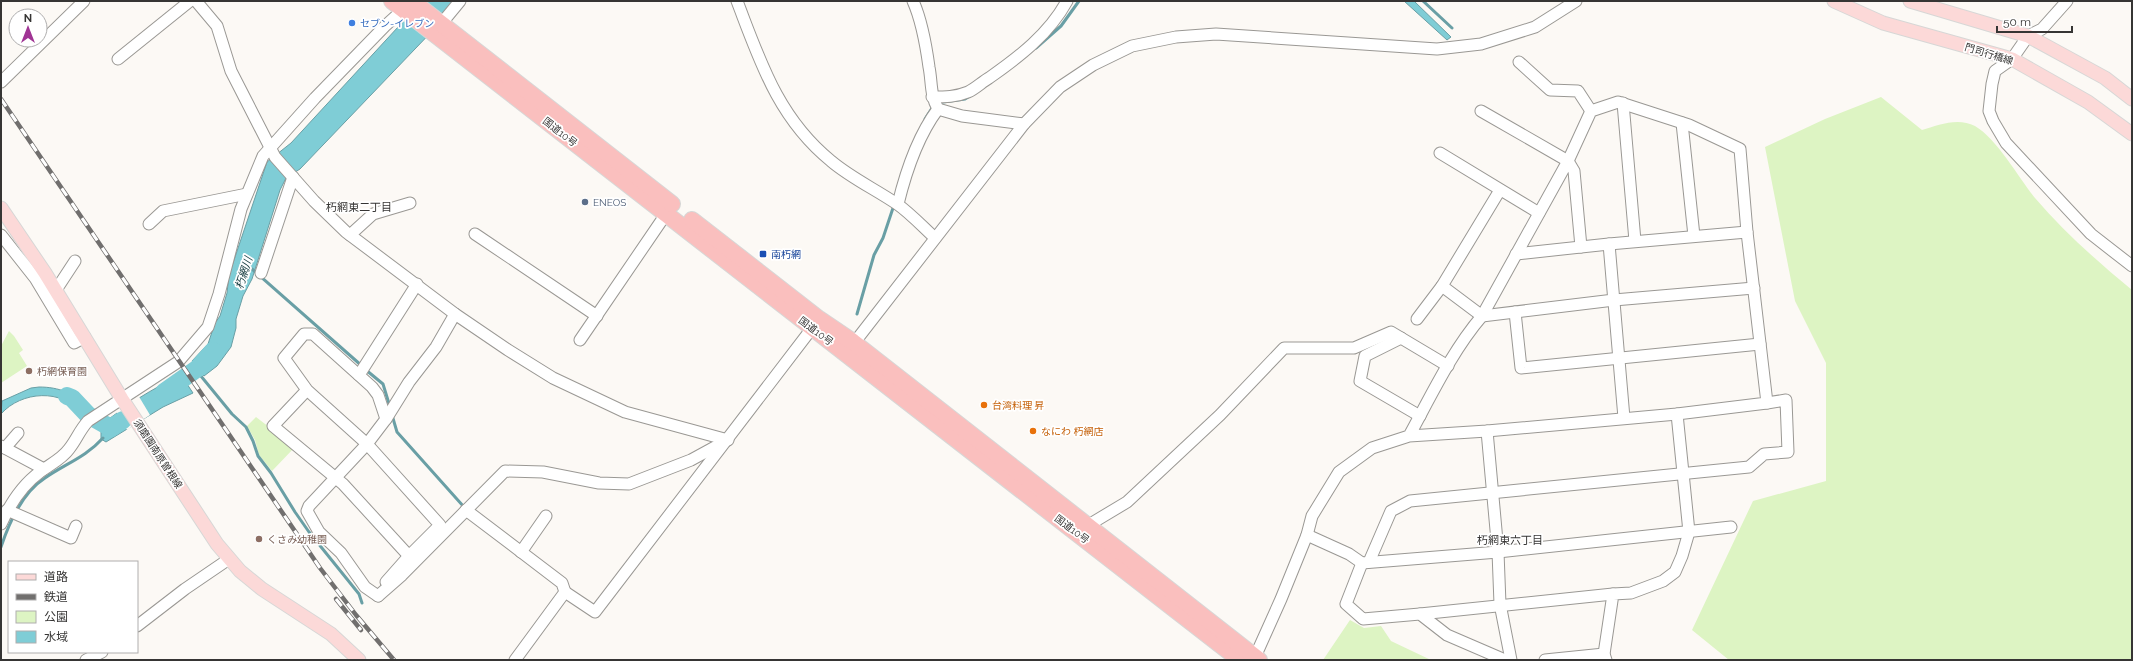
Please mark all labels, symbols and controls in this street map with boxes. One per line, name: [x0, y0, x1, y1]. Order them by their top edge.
north arrow: [8, 8, 48, 48]
scale bar: [1997, 8, 2072, 34]
text: N: [24, 12, 32, 25]
text: 50 m: [2003, 15, 2031, 29]
marker: セブン-イレブン: [347, 18, 357, 28]
place label: セブン-イレブン: [360, 18, 434, 29]
street label: 門司行橋線: [1963, 41, 2015, 67]
street label: 国道10号: [541, 115, 579, 149]
marker: ENEOS: [580, 197, 590, 207]
place label: ENEOS: [593, 197, 626, 208]
district label: 朽網東二丁目: [326, 201, 392, 214]
marker: 南朽網: [758, 249, 768, 259]
place label: 南朽網: [771, 249, 801, 260]
water label: 朽網川: [233, 254, 256, 291]
street label: 国道10号: [797, 314, 835, 348]
marker: 朽網保育園: [24, 366, 34, 376]
place label: 朽網保育園: [37, 366, 87, 377]
marker: 台湾料理 昇: [979, 400, 989, 410]
place label: 台湾料理 昇: [992, 400, 1045, 411]
street label: 須磨園南原曽根線: [132, 417, 184, 491]
marker: なにわ 朽網店: [1028, 426, 1038, 436]
place label: なにわ 朽網店: [1041, 426, 1104, 437]
street label: 国道10号: [1053, 512, 1091, 546]
marker: くさみ幼稚園: [254, 534, 264, 544]
place label: くさみ幼稚園: [267, 534, 327, 545]
district label: 朽網東六丁目: [1477, 534, 1543, 547]
legend: [8, 561, 138, 653]
text: 道路: [44, 570, 68, 584]
text: 鉄道: [44, 590, 68, 604]
text: 公園: [44, 610, 68, 624]
text: 水域: [44, 630, 68, 644]

